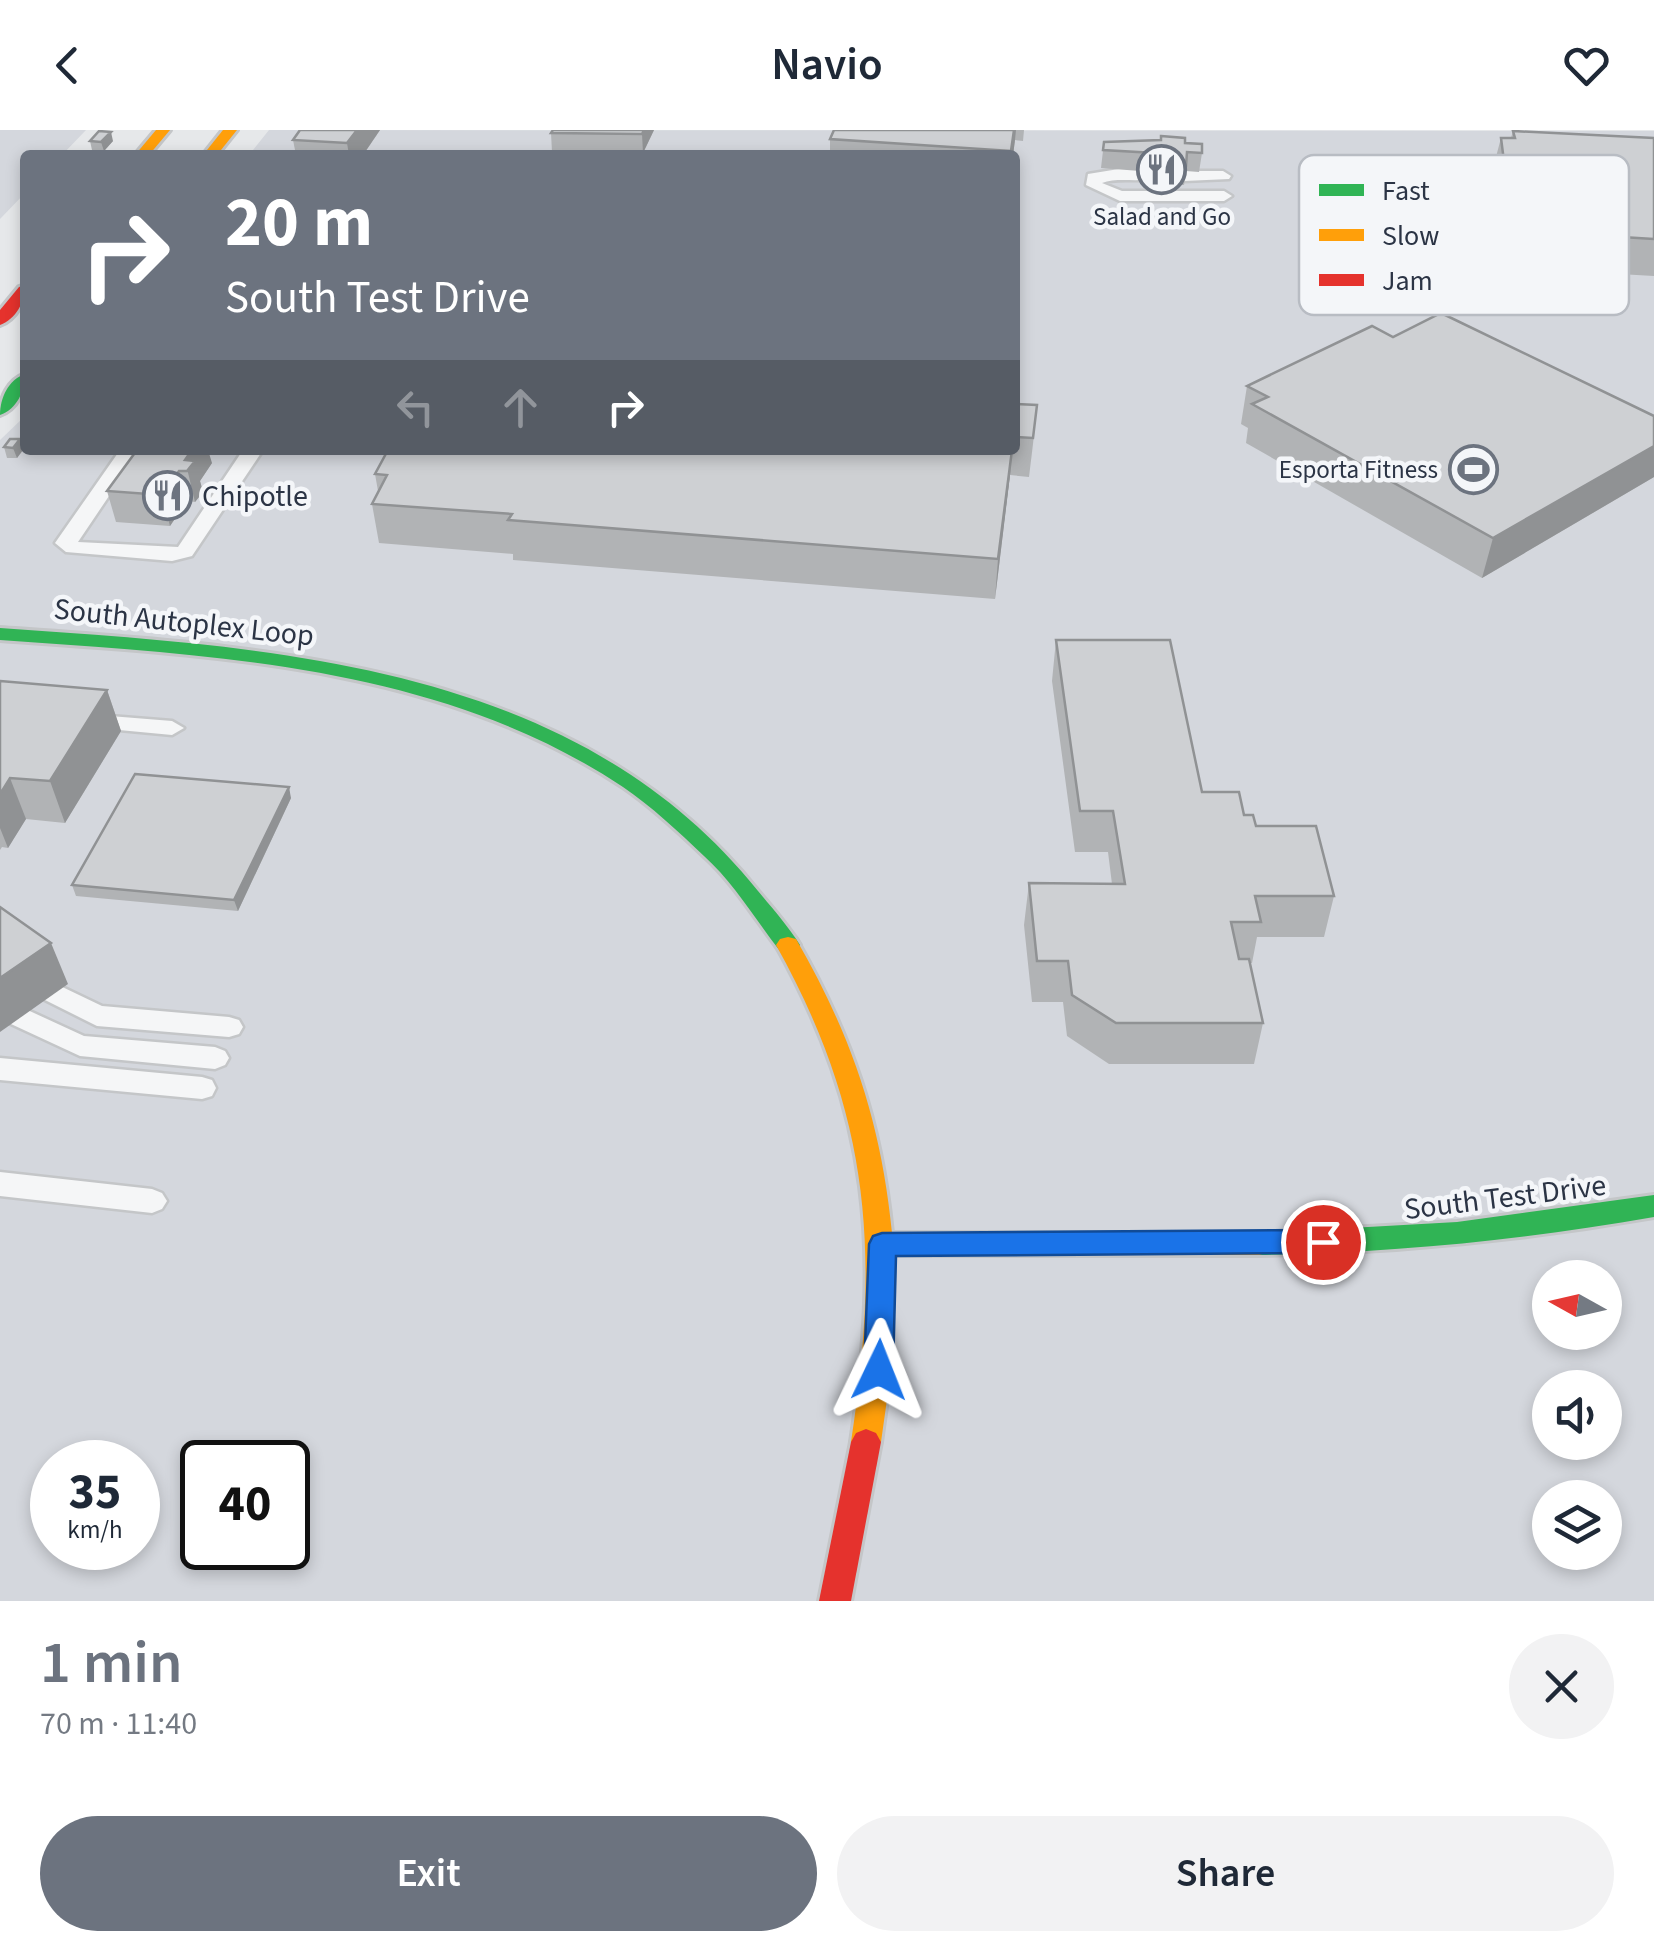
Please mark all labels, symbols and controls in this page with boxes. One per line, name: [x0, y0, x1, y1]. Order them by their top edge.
text: Navio: [771, 33, 883, 97]
icon: back: [40, 38, 95, 93]
icon: heart: [1559, 38, 1614, 93]
restaurant icon: Salad and Go: [1136, 144, 1188, 196]
legend: [1299, 155, 1629, 315]
text: Fast: [1382, 171, 1430, 211]
text: 20 m: [225, 173, 373, 273]
icon: right: [60, 190, 190, 320]
place label: Salad and Go: [1093, 199, 1231, 235]
text: Slow: [1382, 216, 1439, 256]
text: Jam: [1382, 261, 1433, 301]
text: South Test Drive: [225, 266, 530, 330]
icon: left: [388, 380, 443, 435]
icon: ahead: [493, 380, 548, 435]
icon: right: [598, 380, 653, 435]
sports icon: Esporta Fitness: [1447, 443, 1499, 495]
place label: Esporta Fitness: [1279, 452, 1438, 488]
restaurant icon: Chipotle: [141, 470, 193, 522]
place label: Chipotle: [202, 475, 308, 518]
street label: South Autoplex Loop: [52, 587, 316, 658]
street label: South Test Drive: [1402, 1164, 1609, 1231]
pin: [1281, 1200, 1366, 1285]
icon: arrive: [1296, 1215, 1351, 1270]
north arrow: [1532, 1260, 1622, 1350]
map controls: [1532, 1260, 1622, 1570]
position arrow: [827, 1318, 931, 1422]
button: sound: [1532, 1370, 1622, 1460]
speed limit sign: 40: [180, 1440, 310, 1570]
text: 35: [69, 1457, 121, 1528]
button: layers: [1532, 1480, 1622, 1570]
text: km/h: [67, 1512, 123, 1548]
text: 1 min: [40, 1621, 183, 1706]
button: close: [1509, 1634, 1614, 1739]
text: 70 m · 11:40: [40, 1701, 197, 1747]
button: Exit: [40, 1816, 817, 1931]
button: Share: [837, 1816, 1614, 1931]

